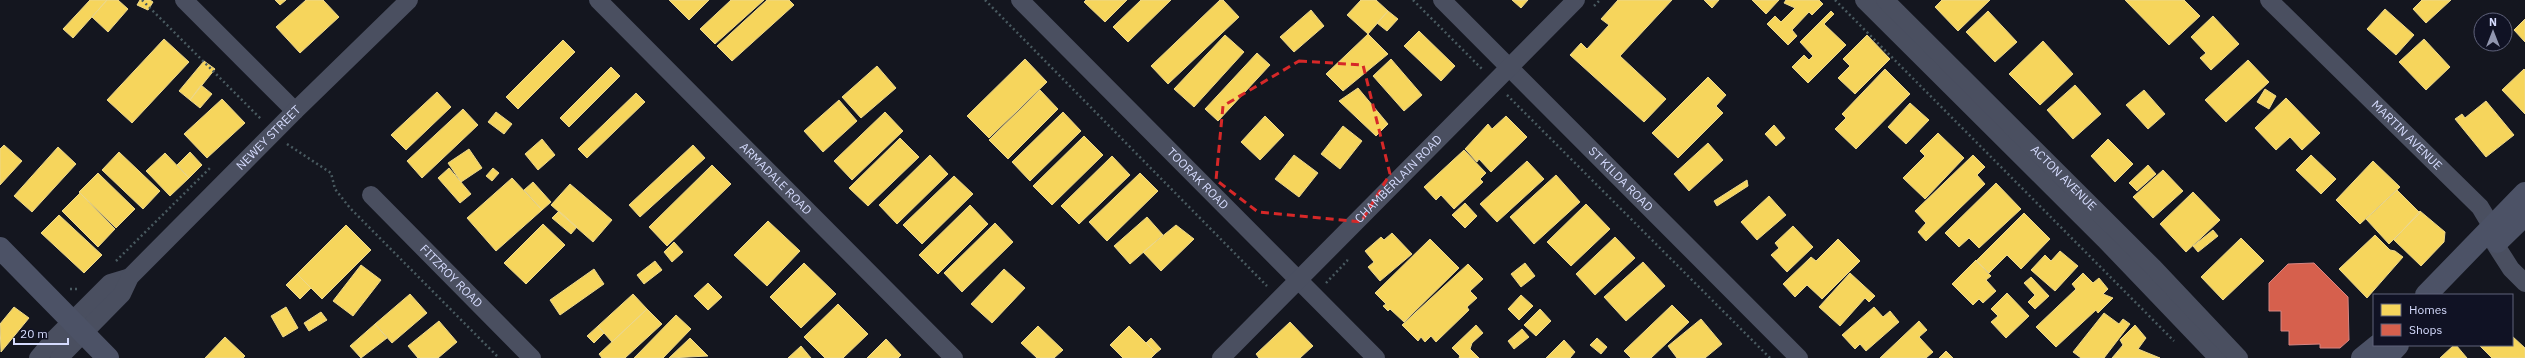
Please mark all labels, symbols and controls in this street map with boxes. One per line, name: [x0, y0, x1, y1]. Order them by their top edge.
north arrow: [2473, 12, 2513, 52]
text: N: [2489, 15, 2497, 29]
street label: MARTIN AVENUE: [2369, 97, 2446, 173]
street label: NEWEY STREET: [233, 102, 304, 173]
street label: CHAMBERLAIN ROAD: [1351, 132, 1445, 226]
street label: ARMADALE ROAD: [737, 139, 815, 218]
street label: ACTON AVENUE: [2028, 142, 2100, 213]
street label: ST KILDA ROAD: [1586, 143, 1656, 214]
street label: TOORAK ROAD: [1164, 144, 1232, 212]
street label: FITZROY ROAD: [417, 241, 486, 310]
legend: [2373, 294, 2513, 346]
text: Homes: [2409, 302, 2447, 317]
scale bar: [14, 320, 68, 346]
text: Shops: [2409, 322, 2442, 337]
text: 20 m: [20, 326, 48, 341]

